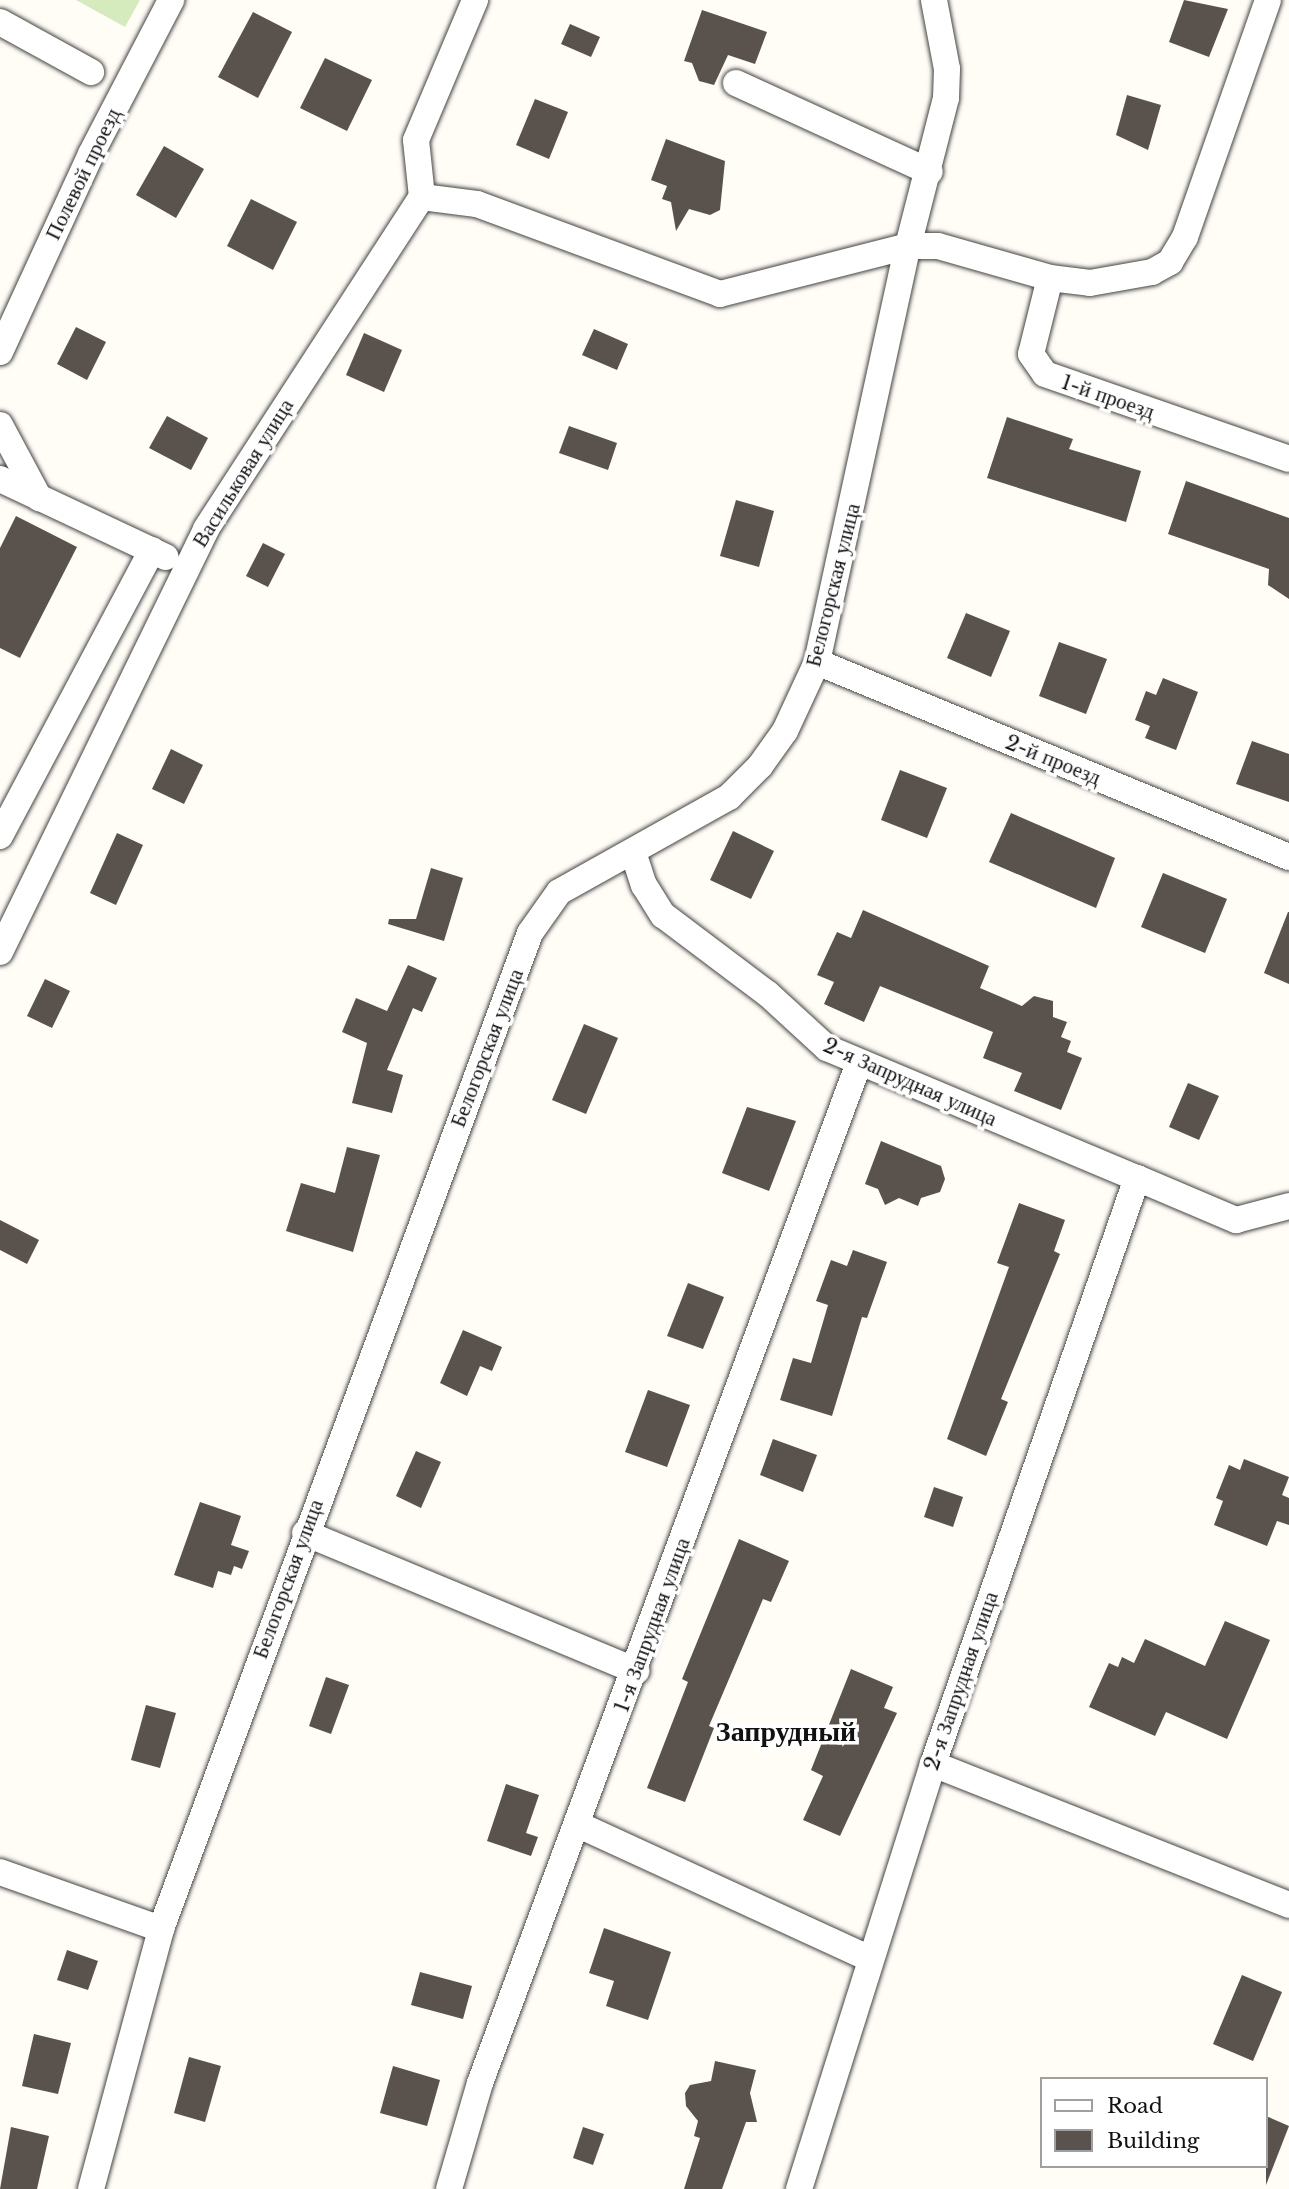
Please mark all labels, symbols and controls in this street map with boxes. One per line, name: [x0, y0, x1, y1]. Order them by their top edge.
street label: Полевой проезд: [40, 104, 126, 244]
street label: 1-й проезд: [1058, 369, 1158, 425]
street label: Васильковая улица: [187, 394, 299, 552]
street label: Белогорская улица: [801, 501, 865, 669]
street label: 2-й проезд: [1002, 729, 1104, 791]
street label: Белогорская улица: [445, 965, 529, 1131]
street label: 2-я Запрудная улица: [819, 1032, 1001, 1132]
street label: Белогорская улица: [248, 1496, 328, 1662]
street label: 1-я Запрудная улица: [609, 1534, 695, 1716]
street label: 2-я Запрудная улица: [919, 1588, 1003, 1774]
district label: Запрудный: [716, 1715, 856, 1749]
legend: [1040, 2077, 1268, 2168]
text: Road: [1107, 2093, 1163, 2119]
text: Building: [1107, 2128, 1199, 2154]

